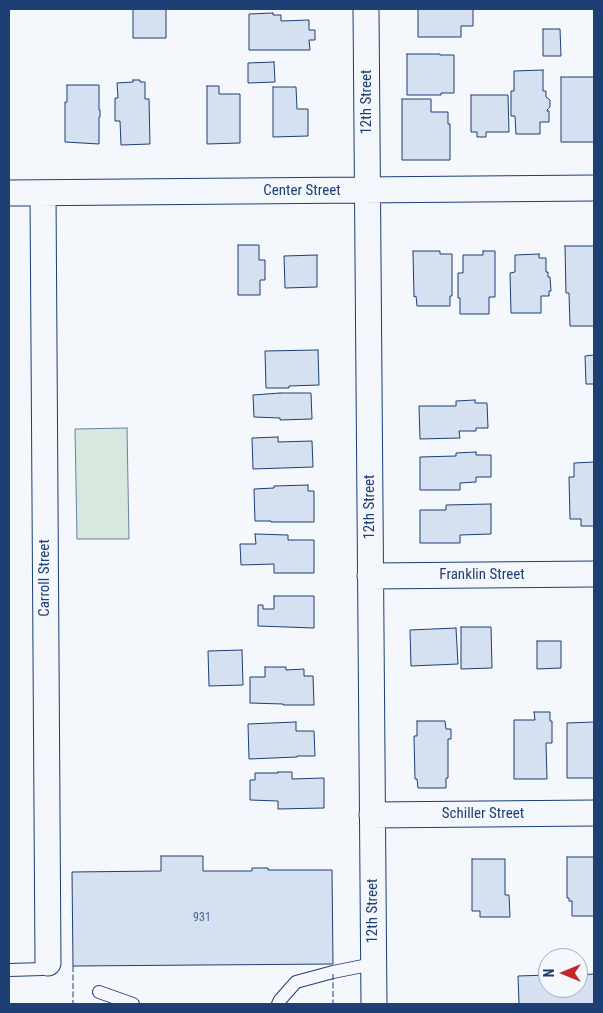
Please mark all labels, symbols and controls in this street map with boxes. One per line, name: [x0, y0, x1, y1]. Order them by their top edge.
street label: 12th Street: [358, 69, 376, 135]
street label: Center Street: [263, 182, 341, 200]
street label: 12th Street: [361, 474, 379, 540]
street label: Carroll Street: [36, 539, 54, 617]
street label: Franklin Street: [439, 566, 525, 584]
street label: Schiller Street: [442, 805, 524, 823]
street label: 12th Street: [364, 878, 382, 944]
house number: 931: [193, 911, 211, 925]
north arrow: [538, 948, 588, 998]
text: N: [541, 969, 557, 977]

